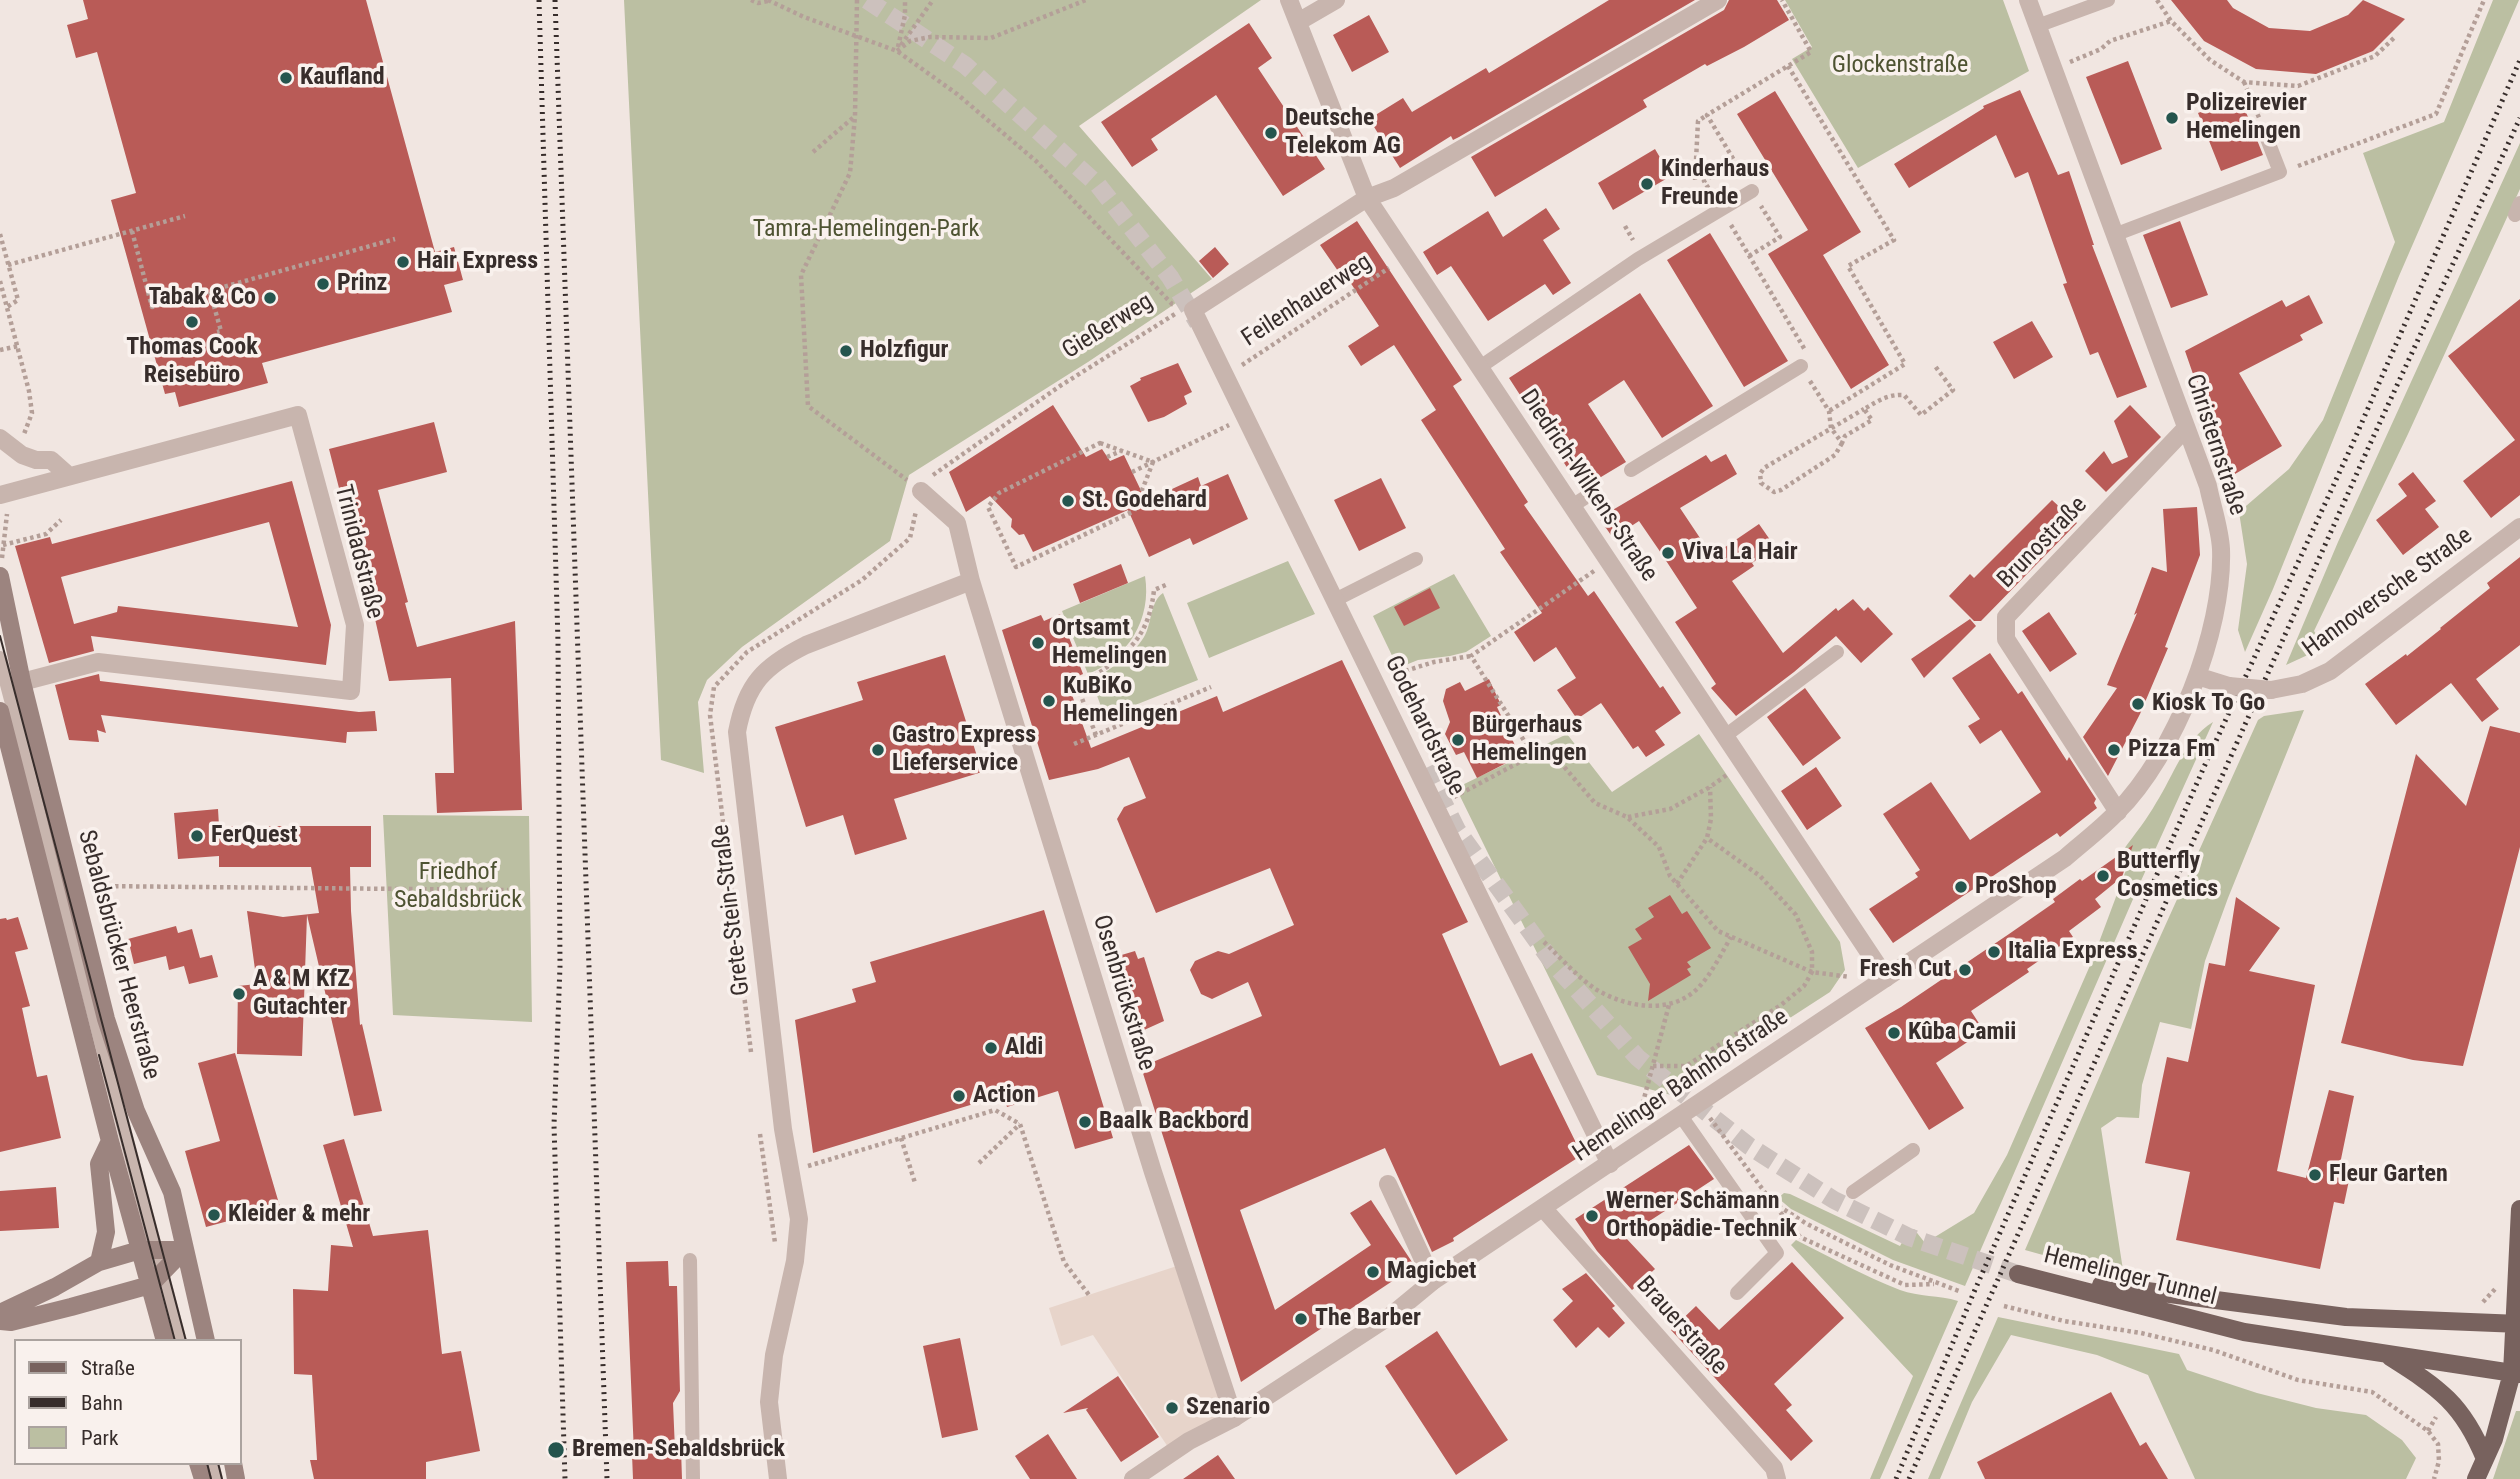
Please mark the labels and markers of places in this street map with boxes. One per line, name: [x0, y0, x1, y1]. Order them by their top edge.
place label: Kaufland: [300, 64, 385, 92]
marker: Kaufland: [278, 70, 294, 86]
place label: Polizeirevier Hemelingen: [2186, 90, 2307, 146]
place label: Deutsche Telekom AG: [1285, 105, 1401, 161]
marker: Polizeirevier Hemelingen: [2164, 110, 2180, 126]
marker: Deutsche Telekom AG: [1263, 125, 1279, 141]
place label: Kinderhaus Freunde: [1661, 156, 1769, 212]
marker: Kinderhaus Freunde: [1639, 176, 1655, 192]
place label: Hair Express: [417, 248, 538, 276]
marker: Hair Express: [395, 254, 411, 270]
place label: Prinz: [337, 270, 387, 298]
marker: Prinz: [315, 276, 331, 292]
place label: Tabak & Co: [148, 284, 256, 312]
marker: Tabak & Co: [262, 290, 278, 306]
marker: Thomas Cook Reisebüro: [184, 314, 200, 330]
place label: Thomas Cook Reisebüro: [126, 334, 258, 390]
place label: Holzfigur: [860, 337, 948, 365]
marker: Holzfigur: [838, 343, 854, 359]
place label: St. Godehard: [1082, 487, 1207, 515]
marker: St. Godehard: [1060, 493, 1076, 509]
place label: Viva La Hair: [1682, 539, 1798, 567]
marker: Viva La Hair: [1660, 545, 1676, 561]
place label: Ortsamt Hemelingen: [1052, 615, 1167, 671]
marker: Ortsamt Hemelingen: [1030, 635, 1046, 651]
place label: KuBiKo Hemelingen: [1063, 673, 1178, 729]
place label: Kiosk To Go: [2152, 690, 2265, 718]
marker: KuBiKo Hemelingen: [1041, 693, 1057, 709]
marker: Kiosk To Go: [2130, 696, 2146, 712]
place label: Bürgerhaus Hemelingen: [1472, 712, 1587, 768]
place label: Gastro Express Lieferservice: [892, 722, 1036, 778]
marker: Bürgerhaus Hemelingen: [1450, 732, 1466, 748]
place label: Pizza Fm: [2128, 736, 2215, 764]
marker: Gastro Express Lieferservice: [870, 742, 886, 758]
marker: Pizza Fm: [2106, 742, 2122, 758]
place label: FerQuest: [211, 822, 298, 850]
marker: FerQuest: [189, 828, 205, 844]
place label: Butterfly Cosmetics: [2117, 848, 2218, 904]
marker: Butterfly Cosmetics: [2095, 868, 2111, 884]
place label: ProShop: [1975, 873, 2057, 901]
marker: ProShop: [1953, 879, 1969, 895]
place label: Italia Express: [2008, 938, 2138, 966]
marker: Italia Express: [1986, 944, 2002, 960]
place label: Fresh Cut: [1860, 956, 1951, 984]
marker: Fresh Cut: [1957, 962, 1973, 978]
place label: A & M KfZ Gutachter: [253, 966, 350, 1022]
marker: A & M KfZ Gutachter: [231, 986, 247, 1002]
place label: Kûba Camii: [1908, 1019, 2016, 1047]
marker: Kûba Camii: [1886, 1025, 1902, 1041]
place label: Aldi: [1005, 1034, 1043, 1062]
marker: Aldi: [983, 1040, 999, 1056]
place label: Action: [973, 1082, 1036, 1110]
marker: Action: [951, 1088, 967, 1104]
place label: Baalk Backbord: [1099, 1108, 1249, 1136]
marker: Baalk Backbord: [1077, 1114, 1093, 1130]
place label: Fleur Garten: [2329, 1161, 2448, 1189]
marker: Fleur Garten: [2307, 1167, 2323, 1183]
place label: Werner Schämann Orthopädie-Technik: [1606, 1188, 1797, 1244]
place label: Kleider & mehr: [228, 1201, 370, 1229]
marker: Kleider & mehr: [206, 1207, 222, 1223]
marker: Werner Schämann Orthopädie-Technik: [1584, 1208, 1600, 1224]
place label: Magicbet: [1387, 1258, 1476, 1286]
marker: Magicbet: [1365, 1264, 1381, 1280]
place label: The Barber: [1315, 1305, 1421, 1333]
marker: The Barber: [1293, 1311, 1309, 1327]
place label: Szenario: [1186, 1394, 1270, 1422]
marker: Szenario: [1164, 1400, 1180, 1416]
place label: Bremen-Sebaldsbrück: [572, 1436, 785, 1464]
marker: Bremen-Sebaldsbrück: [546, 1440, 566, 1460]

